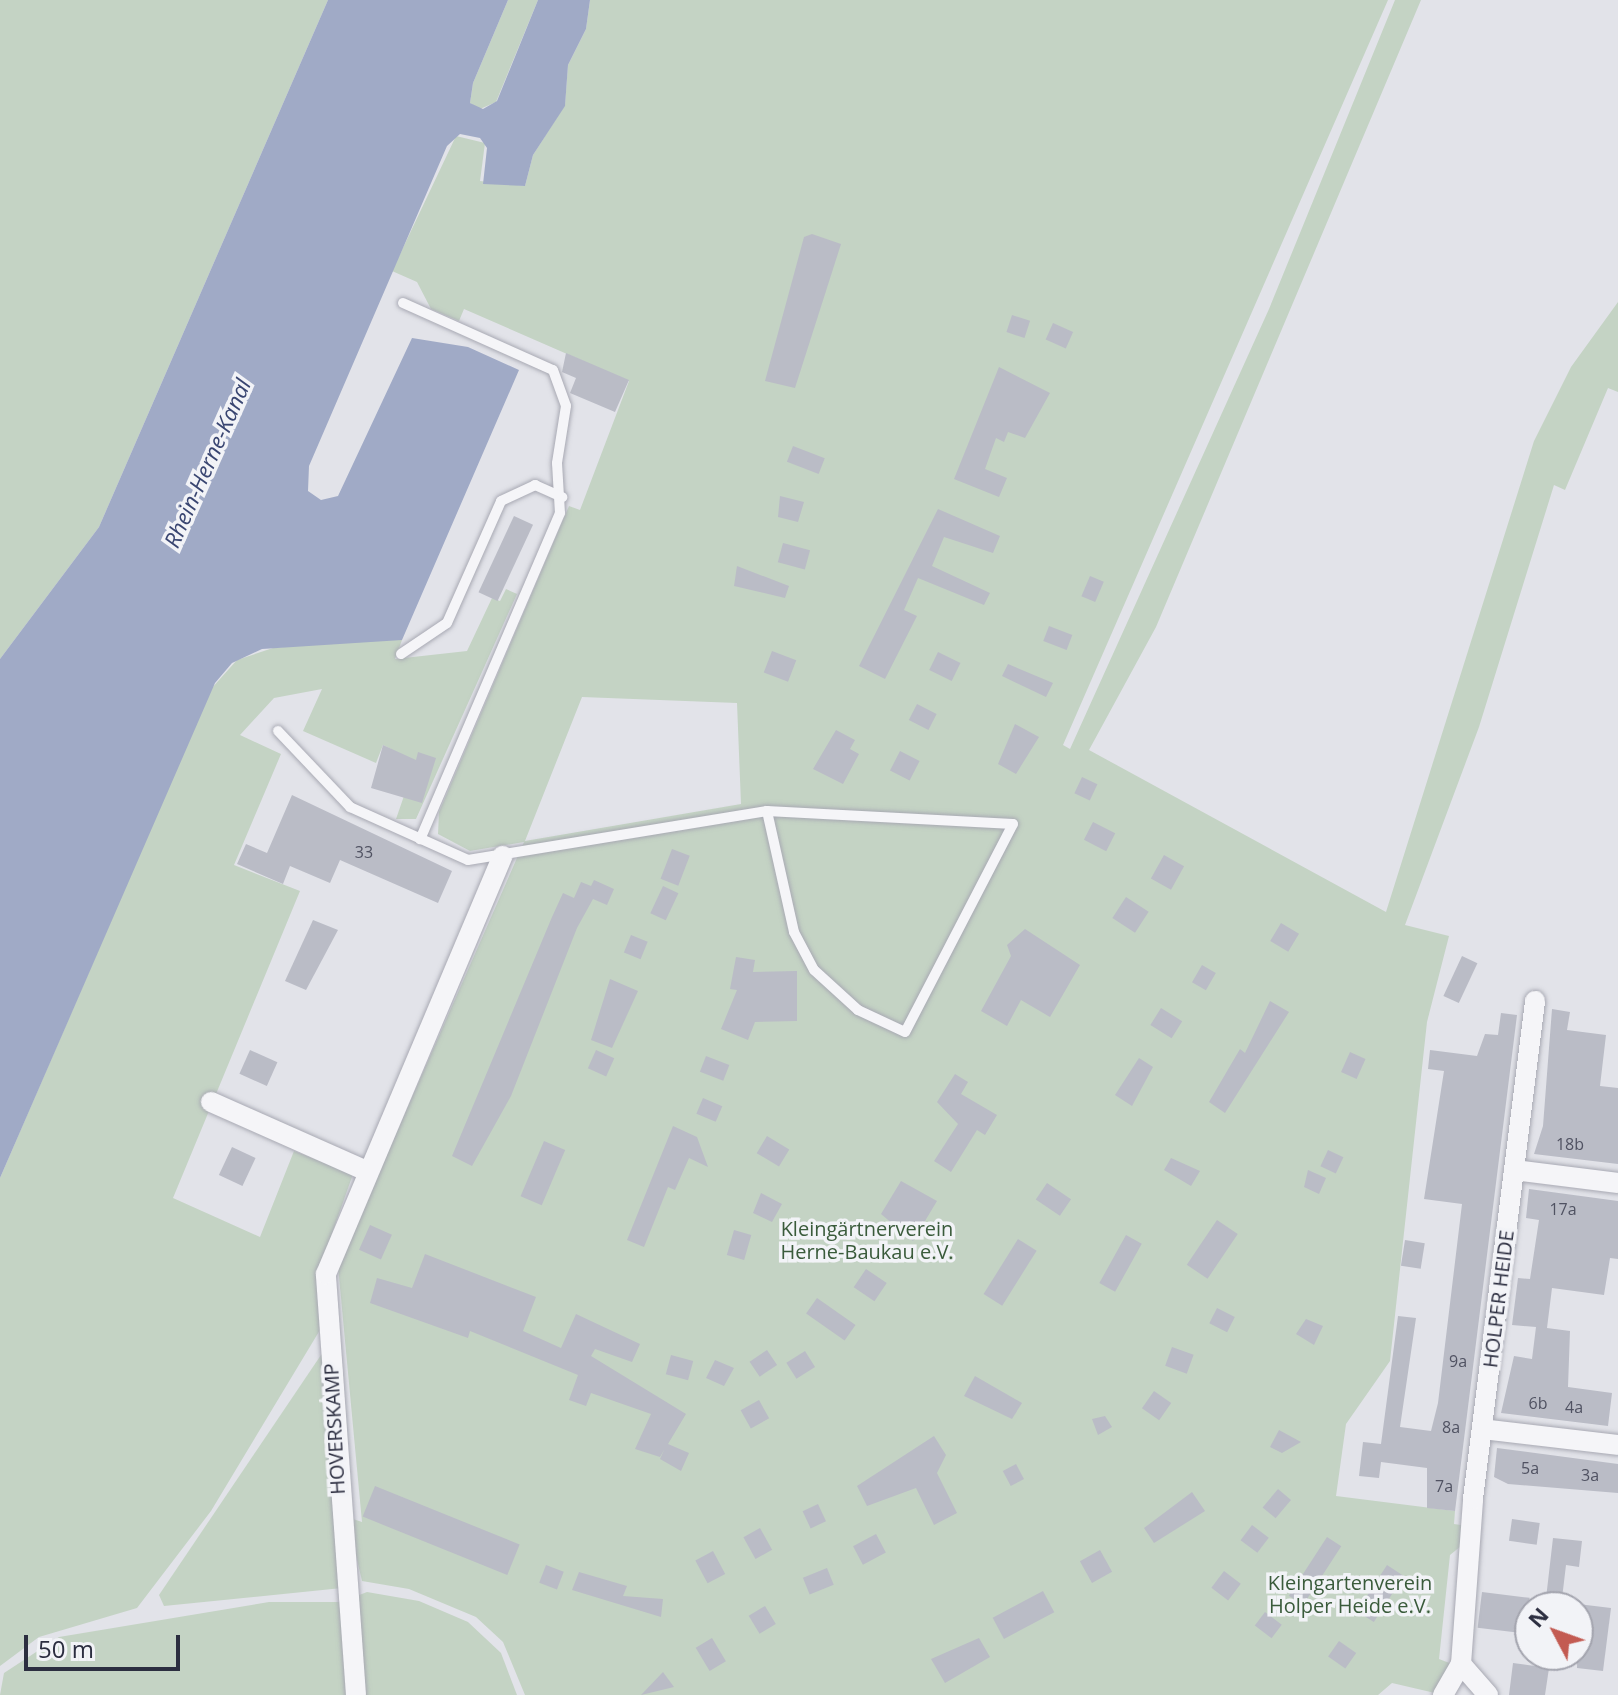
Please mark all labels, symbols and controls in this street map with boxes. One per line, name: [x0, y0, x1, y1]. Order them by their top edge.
water label: Rhein-Herne-Kanal: [158, 375, 256, 551]
house number: 33: [355, 842, 373, 862]
house number: 18b: [1556, 1134, 1584, 1154]
house number: 17a: [1549, 1199, 1577, 1219]
park label: Kleingärtnerverein Herne-Baukau e.V.: [780, 1217, 954, 1264]
street label: HOLPER HEIDE: [1478, 1229, 1518, 1369]
house number: 9a: [1449, 1351, 1467, 1371]
street label: HOVERSKAMP: [319, 1363, 349, 1495]
house number: 6b: [1529, 1393, 1547, 1413]
house number: 4a: [1565, 1397, 1583, 1417]
house number: 8a: [1442, 1417, 1460, 1437]
house number: 5a: [1521, 1458, 1539, 1478]
house number: 3a: [1581, 1465, 1599, 1485]
house number: 7a: [1435, 1476, 1453, 1496]
park label: Kleingartenverein Holper Heide e.V.: [1268, 1570, 1432, 1617]
north arrow: [1514, 1591, 1594, 1671]
text: N: [1520, 1600, 1555, 1633]
scale bar: [28, 1619, 184, 1669]
text: 50 m: [38, 1632, 94, 1665]

